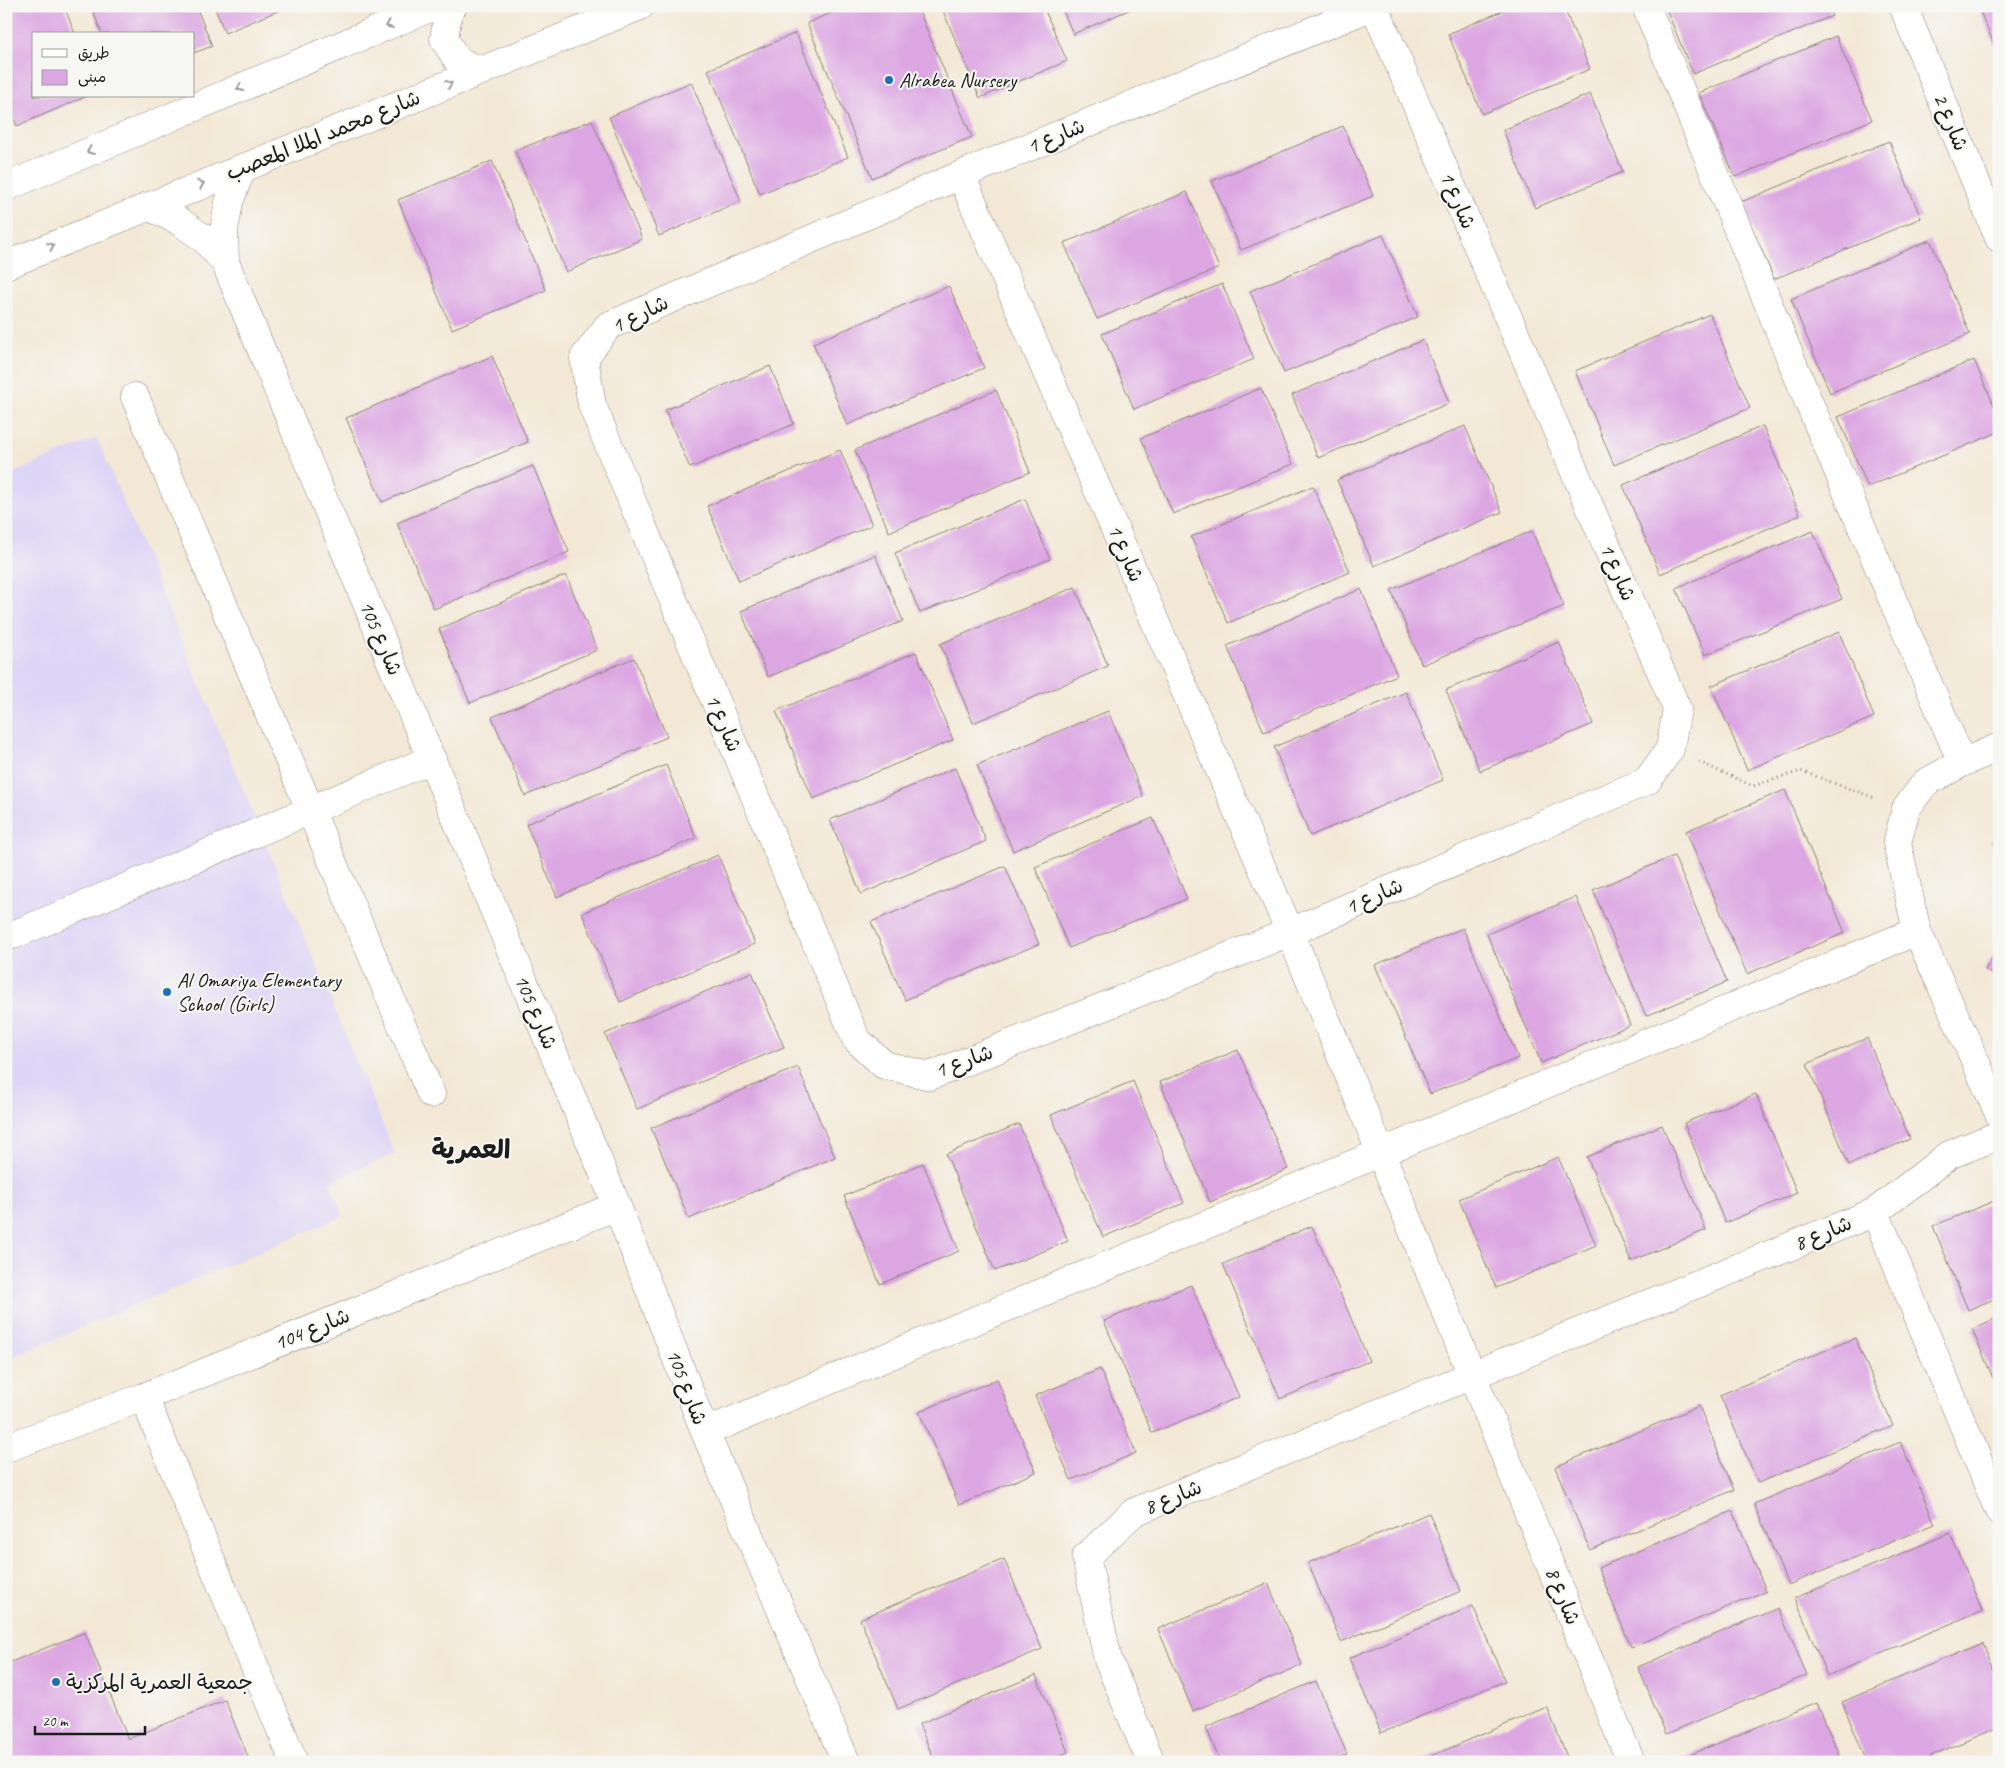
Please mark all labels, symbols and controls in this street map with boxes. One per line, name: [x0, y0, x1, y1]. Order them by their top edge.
one-way arrow: [386, 20, 394, 30]
legend: [32, 32, 195, 98]
text: طريق: [78, 44, 110, 63]
place label: Alrabea Nursery: [899, 67, 1018, 93]
text: مبنى: [78, 68, 106, 87]
marker: Alrabea Nursery: [883, 74, 895, 86]
one-way arrow: [445, 80, 453, 90]
one-way arrow: [236, 82, 245, 93]
street label: شارع محمد الملا المعصب: [222, 84, 425, 188]
street label: شارع 2: [1926, 89, 1974, 155]
street label: شارع 1: [1023, 113, 1089, 161]
one-way arrow: [86, 145, 95, 156]
street label: شارع 1: [1432, 167, 1482, 233]
one-way arrow: [197, 180, 205, 190]
one-way arrow: [46, 242, 55, 253]
street label: شارع 1: [607, 289, 674, 341]
street label: شارع 1: [1100, 520, 1150, 586]
street label: شارع 1: [1592, 539, 1642, 605]
street label: شارع 105: [352, 597, 408, 680]
street label: شارع 1: [698, 690, 748, 756]
street label: شارع 1: [1341, 872, 1407, 922]
place label: Al Omariya Elementary School (Girls): [177, 967, 343, 1017]
street label: شارع 105: [507, 971, 563, 1054]
marker: Al Omariya Elementary School (Girls): [161, 986, 173, 998]
street label: شارع 1: [931, 1039, 997, 1085]
district label: العمرية: [432, 1133, 510, 1166]
street label: شارع 8: [1790, 1210, 1856, 1258]
street label: شارع 104: [271, 1302, 354, 1358]
street label: شارع 105: [659, 1346, 713, 1429]
street label: شارع 8: [1140, 1474, 1206, 1522]
street label: شارع 8: [1538, 1563, 1586, 1629]
place label: جمعية العمرية المركزية: [66, 1669, 253, 1695]
marker: جمعية العمرية المركزية: [50, 1676, 62, 1688]
scale bar: [35, 1703, 145, 1735]
text: 20 m: [42, 1712, 69, 1731]

